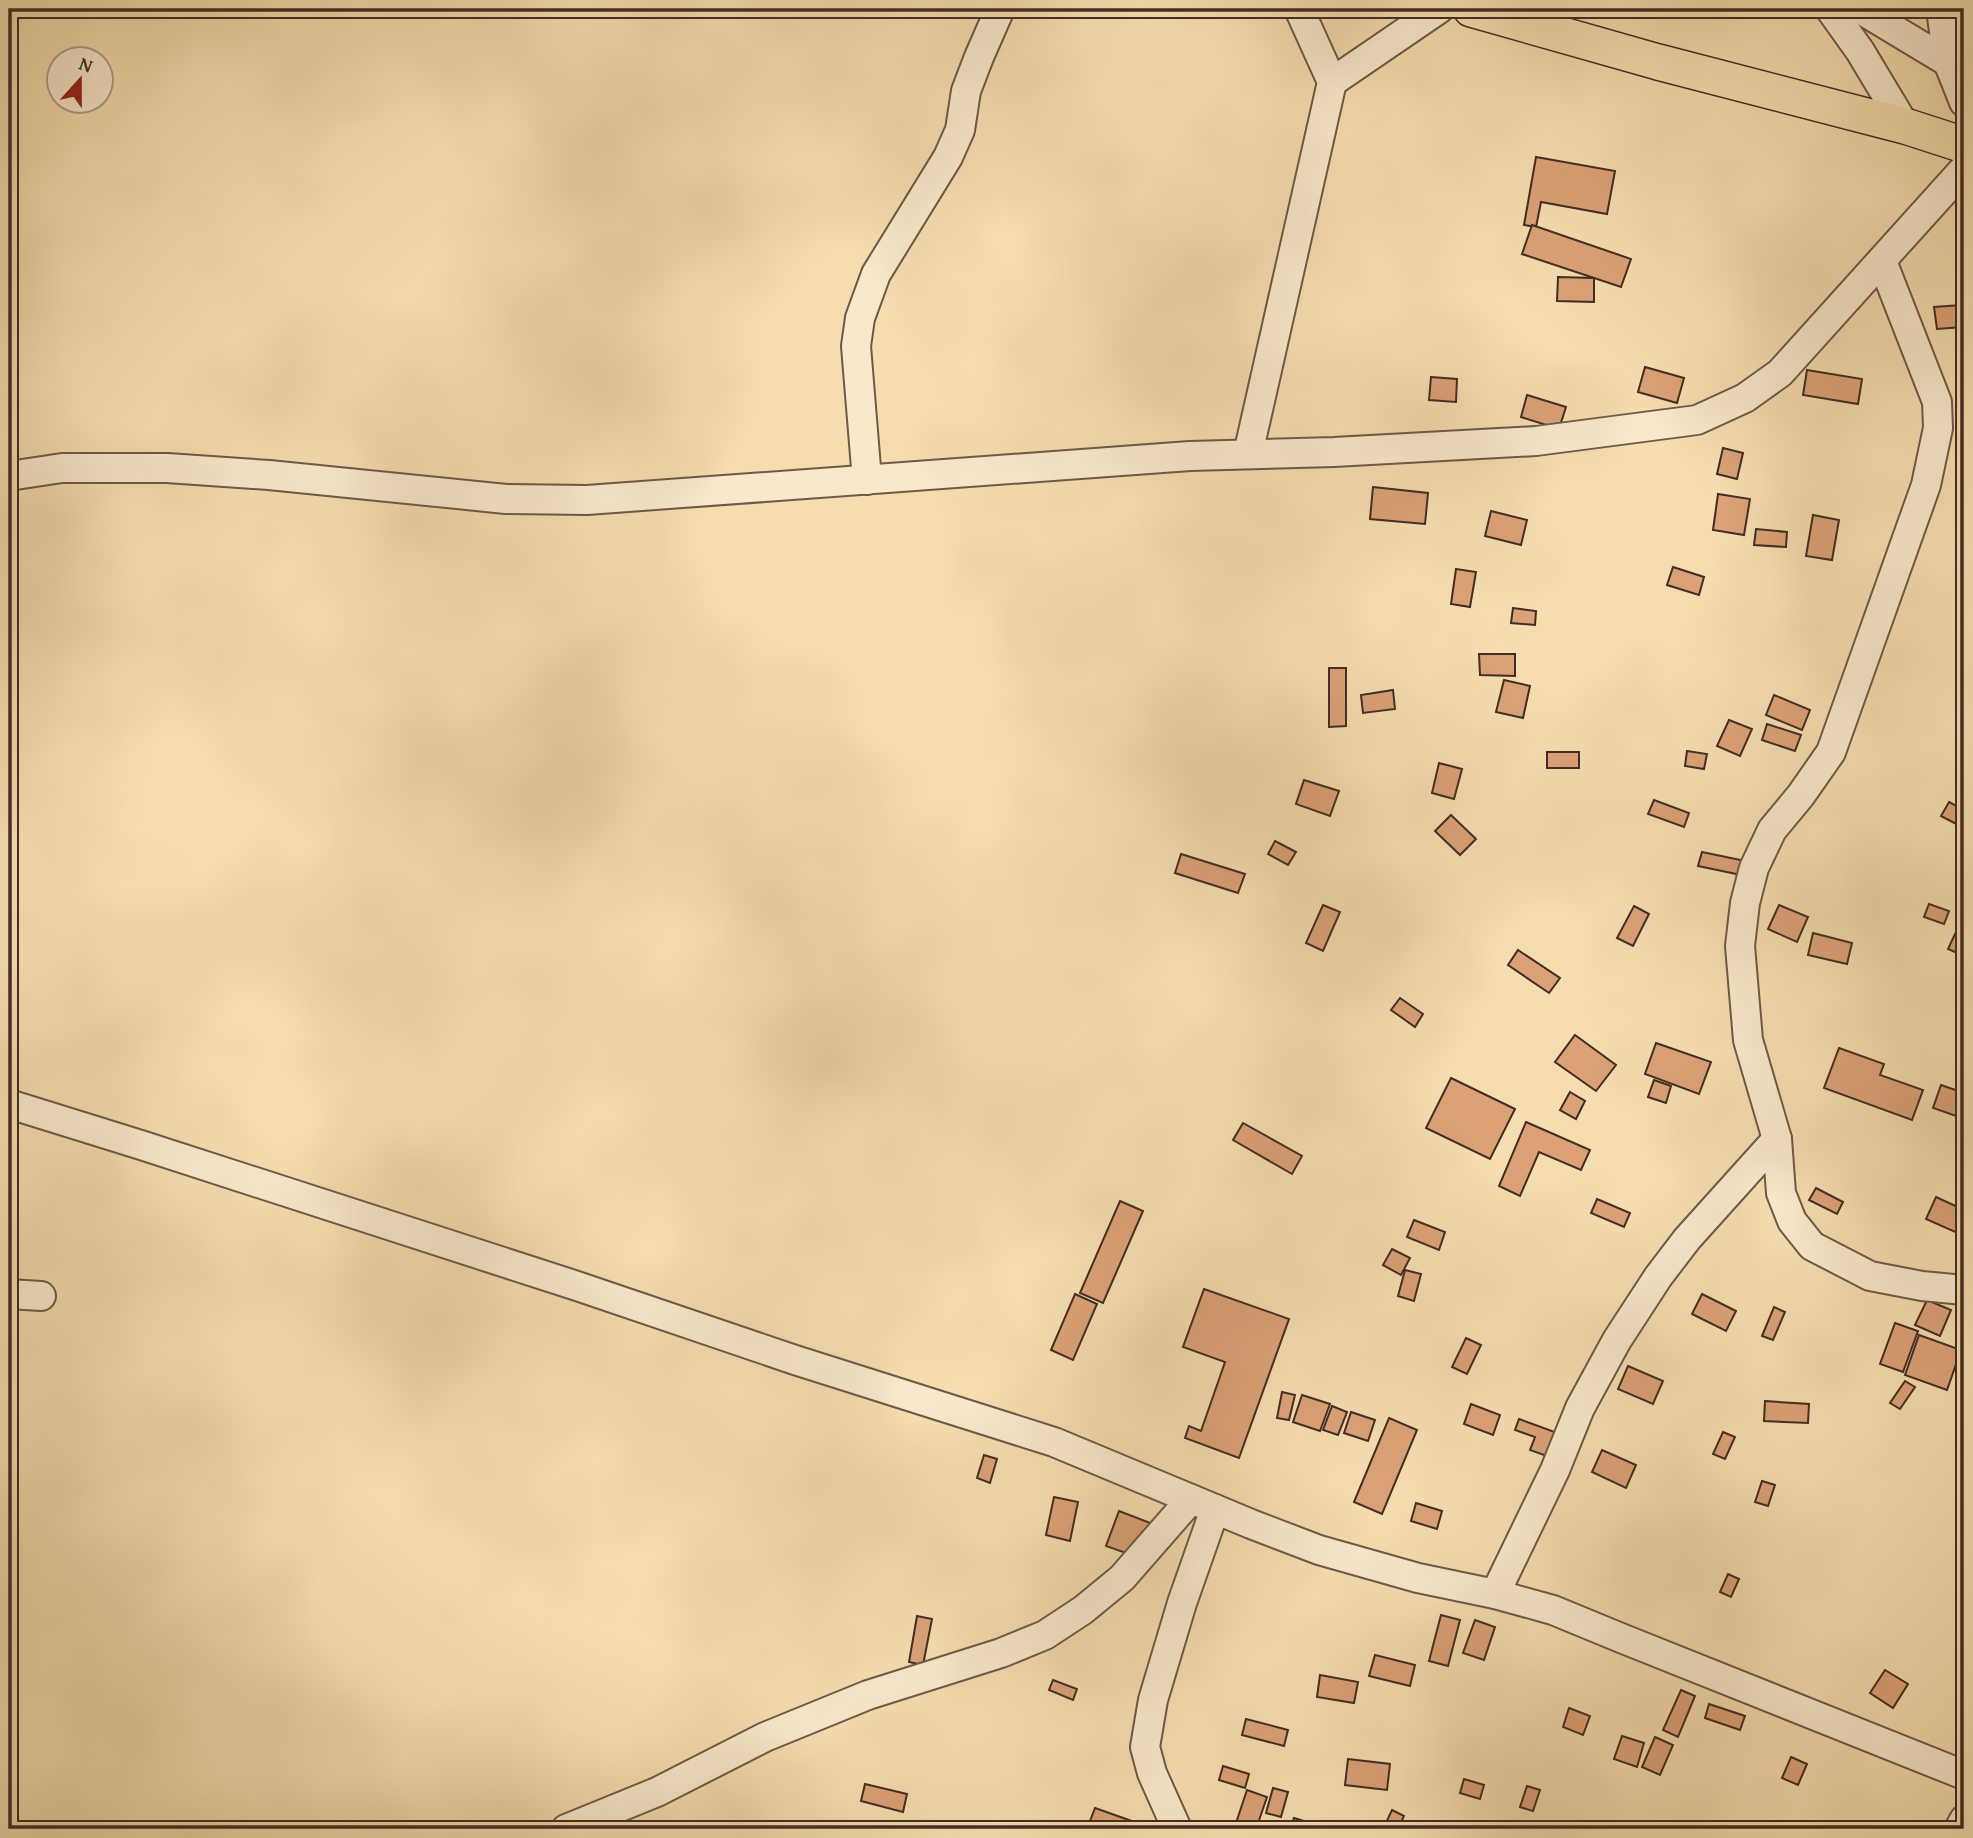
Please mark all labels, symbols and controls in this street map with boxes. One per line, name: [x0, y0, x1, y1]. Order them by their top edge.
north arrow: [46, 46, 116, 116]
text: N: [75, 49, 97, 80]

